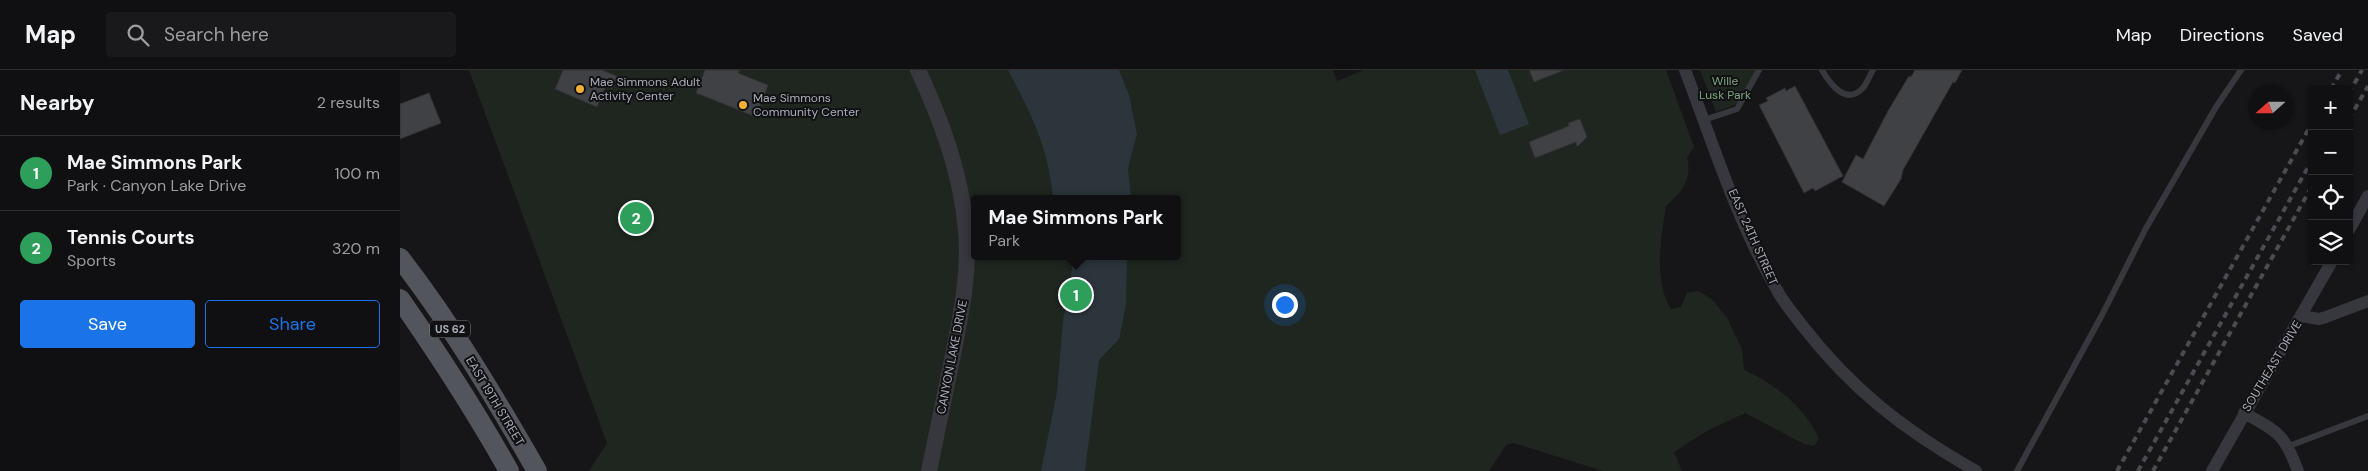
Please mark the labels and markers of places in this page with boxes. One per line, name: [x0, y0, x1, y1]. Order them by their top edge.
place label: Mae Simmons Adult Activity Center: [590, 74, 701, 104]
marker: Mae Simmons Adult Activity Center: [574, 83, 586, 95]
place label: Mae Simmons Community Center: [753, 90, 860, 120]
marker: Mae Simmons Community Center: [737, 99, 749, 111]
pin: 2: [620, 199, 652, 237]
pin: 1: [1060, 276, 1092, 314]

